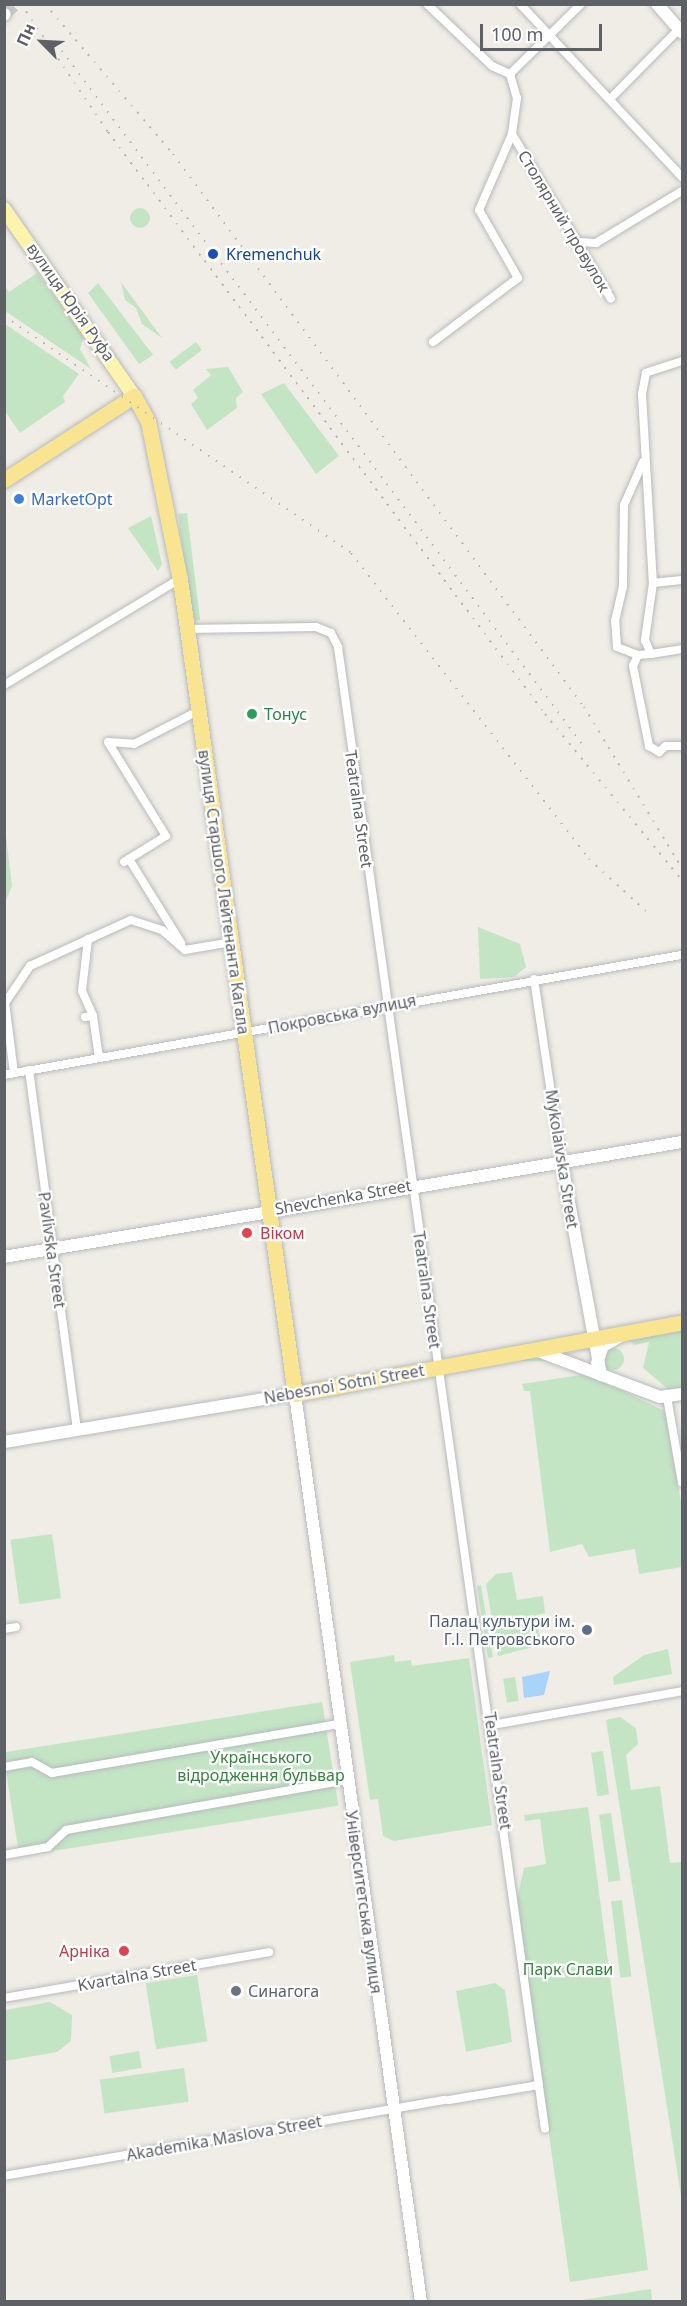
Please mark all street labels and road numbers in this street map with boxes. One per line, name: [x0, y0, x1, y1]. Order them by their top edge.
street label: Столярний провулок: [514, 147, 614, 295]
street label: вулиця Юрія Руфа: [23, 239, 119, 365]
street label: вулиця Старшого Лейтенанта Кагала: [194, 748, 254, 1036]
street label: Teatralna Street: [341, 749, 377, 869]
street label: Покровська вулиця: [266, 990, 418, 1038]
street label: Mykolaivska Street: [542, 1088, 582, 1230]
street label: Shevchenka Street: [273, 1176, 413, 1218]
street label: Pavlivska Street: [34, 1191, 70, 1309]
street label: Teatralna Street: [409, 1230, 445, 1350]
street label: Nebesnoi Sotni Street: [262, 1360, 426, 1408]
street label: Teatralna Street: [480, 1711, 516, 1831]
street label: Університетська вулиця: [342, 1809, 386, 1995]
street label: Kvartalna Street: [76, 1955, 198, 1995]
street label: Akademika Maslova Street: [125, 2111, 323, 2165]

